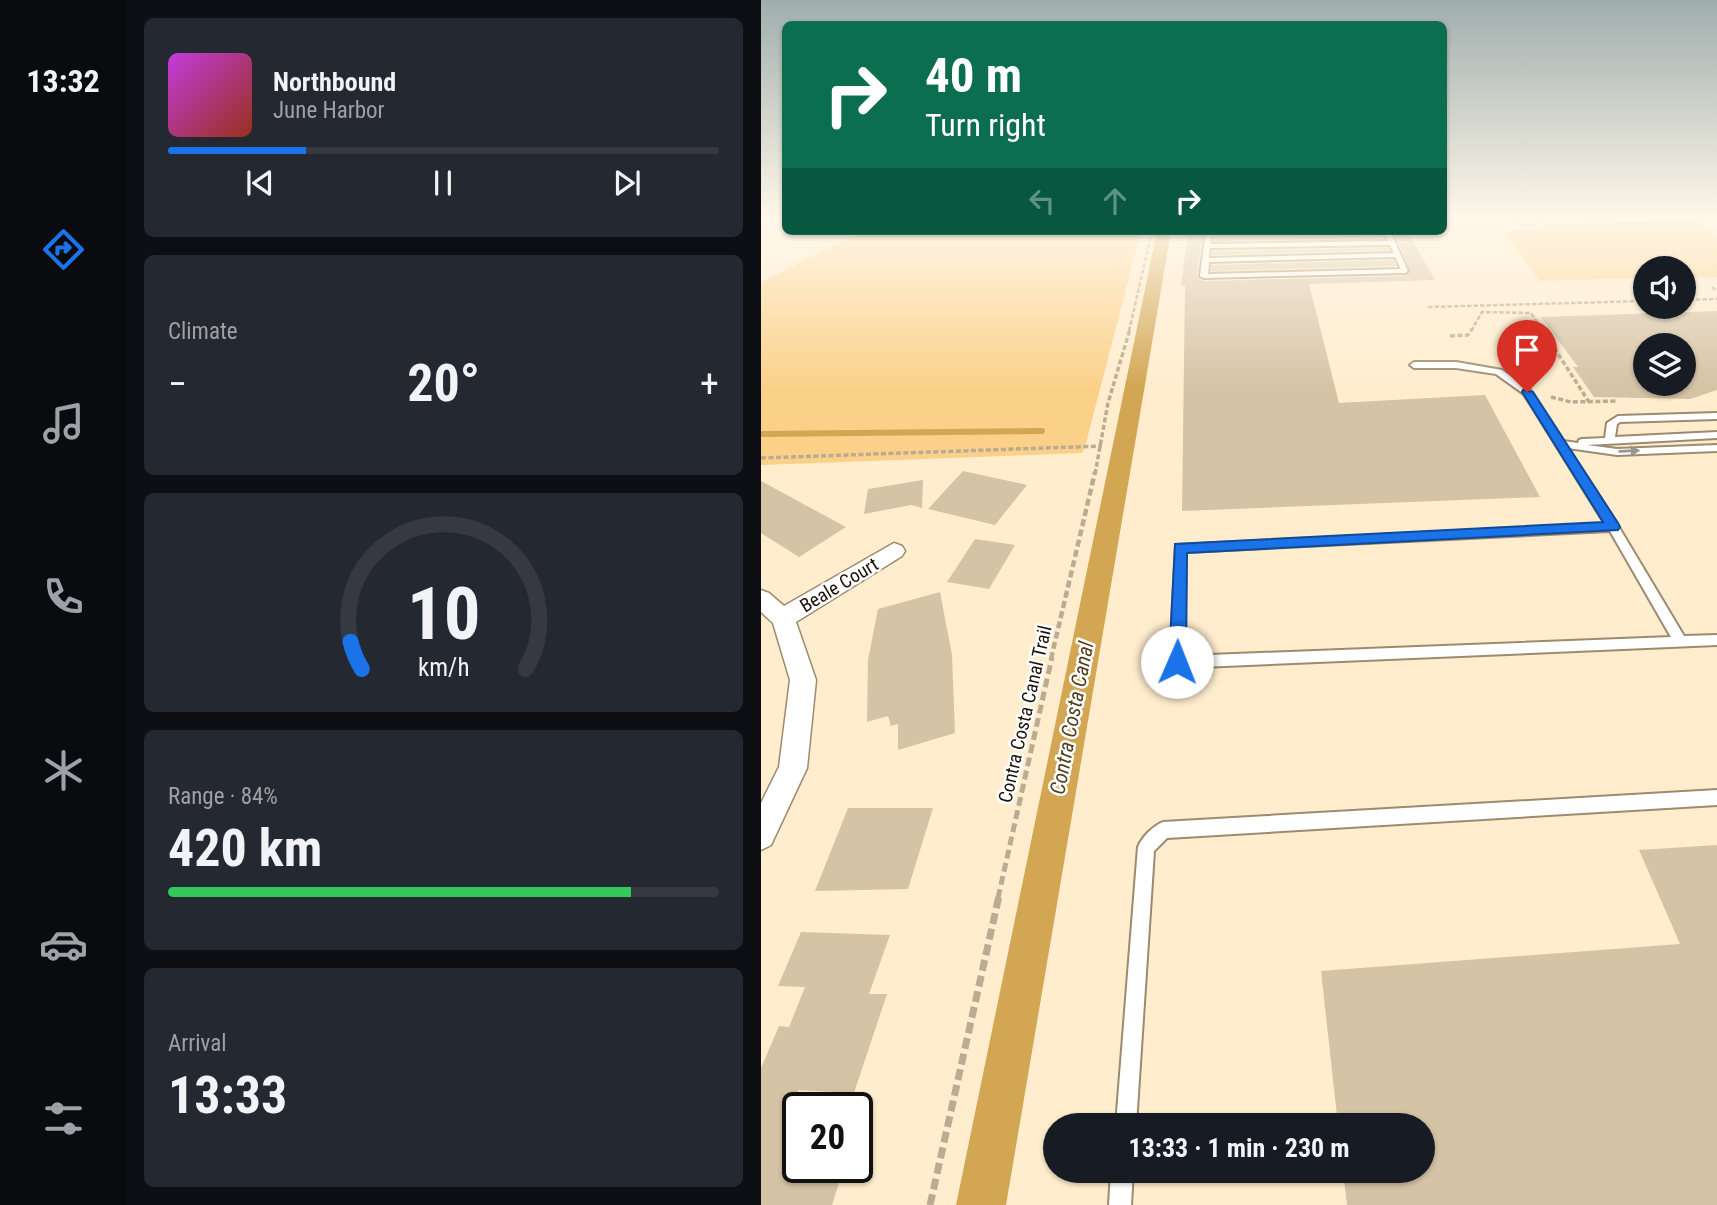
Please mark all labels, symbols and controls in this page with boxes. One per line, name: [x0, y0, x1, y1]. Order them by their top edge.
text: 40 m: [925, 47, 1022, 104]
icon: right: [810, 49, 901, 140]
text: 13:32: [26, 62, 100, 100]
text: Northbound: [273, 67, 396, 97]
text: June Harbor: [273, 97, 385, 124]
text: Turn right: [925, 106, 1046, 144]
icon: previous: [241, 164, 279, 202]
icon: pause: [424, 164, 462, 202]
icon: next: [608, 164, 646, 202]
icon: left: [1023, 182, 1061, 220]
icon: ahead: [1096, 182, 1134, 220]
icon: right: [1169, 182, 1207, 220]
icon: directions: [39, 225, 88, 274]
map controls: [1633, 256, 1696, 396]
button: sound: [1633, 256, 1696, 319]
text: Climate: [168, 318, 238, 345]
pin: [1497, 320, 1557, 392]
icon: arrive: [1508, 331, 1546, 369]
button: layers: [1633, 333, 1696, 396]
text: 20°: [407, 353, 480, 414]
text: −: [168, 362, 187, 406]
text: +: [700, 362, 719, 406]
icon: music: [39, 399, 88, 448]
one-way arrow: [1618, 446, 1640, 457]
street label: Beale Court: [796, 553, 882, 617]
text: 10: [407, 571, 480, 657]
icon: phone: [39, 572, 88, 621]
street label: Contra Costa Canal Trail: [993, 623, 1057, 805]
position arrow: [1140, 625, 1214, 699]
water label: Contra Costa Canal: [1045, 639, 1099, 796]
text: km/h: [418, 652, 469, 681]
icon: climate: [39, 746, 88, 795]
text: Range · 84%: [168, 783, 278, 810]
text: 420 km: [168, 818, 322, 879]
icon: car: [39, 920, 88, 969]
text: Arrival: [168, 1030, 227, 1057]
text: 13:33: [168, 1065, 287, 1126]
speed limit sign: 20: [782, 1092, 873, 1183]
icon: filters: [39, 1094, 88, 1143]
text: 13:33 · 1 min · 230 m: [1129, 1133, 1349, 1163]

